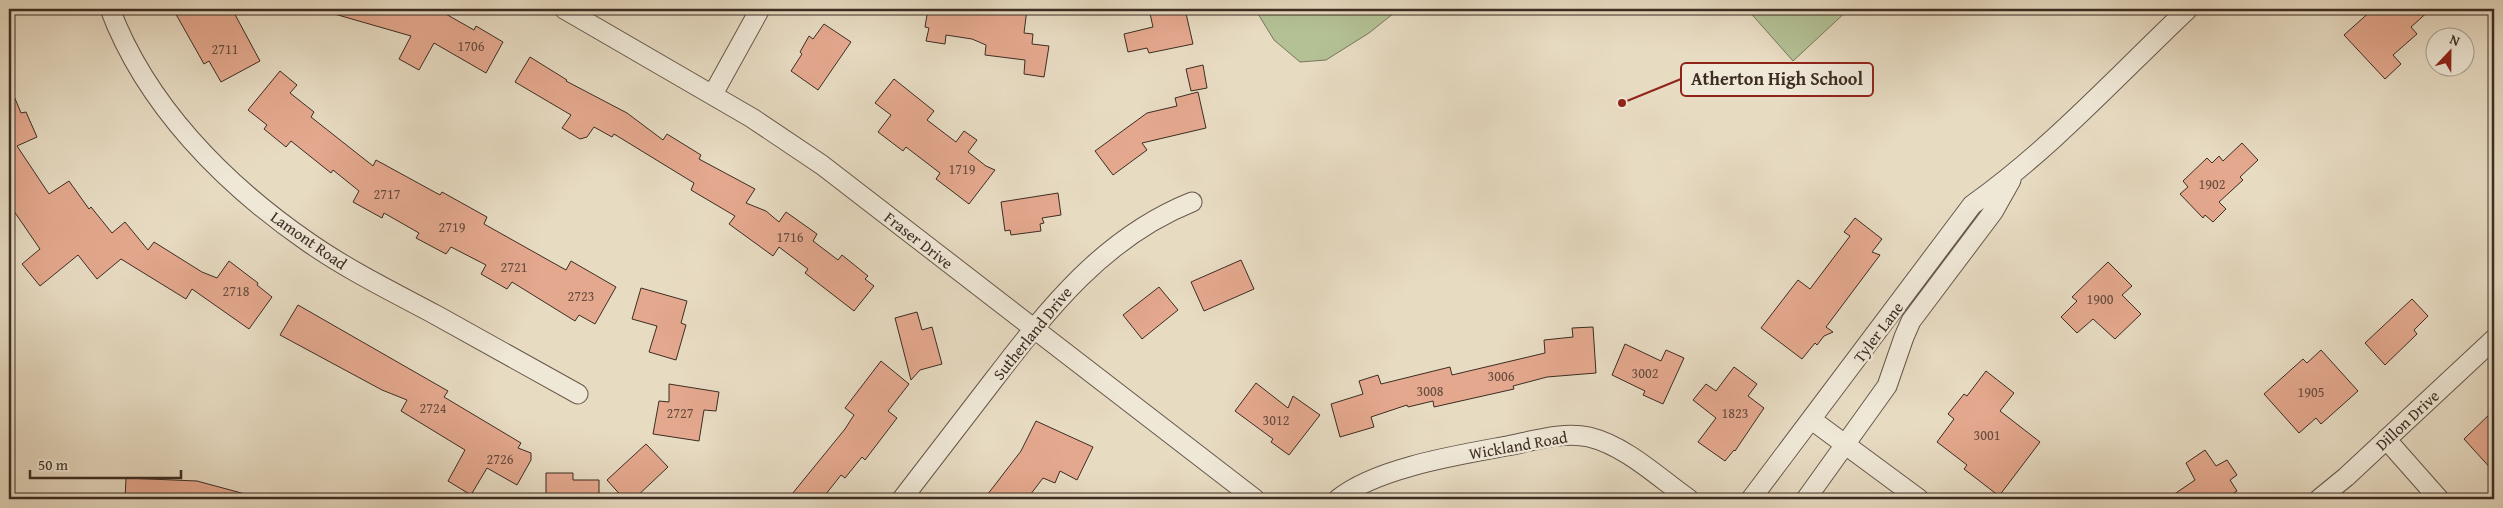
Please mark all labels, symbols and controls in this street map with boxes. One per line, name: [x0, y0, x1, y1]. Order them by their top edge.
north arrow: [2426, 28, 2476, 78]
text: N: [2447, 29, 2464, 51]
house number: 1706: [458, 36, 485, 56]
house number: 2711: [212, 39, 238, 59]
callout: Atherton High School: [1681, 63, 1873, 96]
text: Atherton High School: [1691, 65, 1863, 92]
house number: 1719: [949, 159, 976, 179]
house number: 1902: [2199, 174, 2225, 194]
house number: 2717: [374, 184, 401, 204]
street label: Lamont Road: [266, 205, 352, 275]
street label: Fraser Drive: [879, 205, 959, 275]
house number: 2719: [439, 217, 466, 237]
house number: 1716: [777, 227, 804, 247]
house number: 2721: [501, 257, 527, 277]
house number: 2718: [223, 281, 250, 301]
street label: Sutherland Drive: [987, 281, 1077, 385]
house number: 2723: [568, 286, 594, 306]
house number: 1900: [2087, 289, 2114, 309]
street label: Tyler Lane: [1847, 296, 1909, 368]
house number: 3002: [1632, 363, 1658, 383]
house number: 3006: [1488, 366, 1515, 386]
house number: 3008: [1417, 381, 1444, 401]
house number: 1905: [2298, 382, 2324, 402]
street label: Dillon Drive: [2370, 384, 2444, 456]
house number: 2724: [420, 398, 447, 418]
house number: 2727: [667, 403, 694, 423]
house number: 1823: [1722, 403, 1748, 423]
house number: 3012: [1263, 410, 1289, 430]
street label: Wickland Road: [1467, 424, 1570, 465]
house number: 3001: [1974, 425, 2000, 445]
scale bar: [30, 448, 181, 480]
house number: 2726: [487, 449, 514, 469]
text: 50 m: [38, 454, 69, 475]

